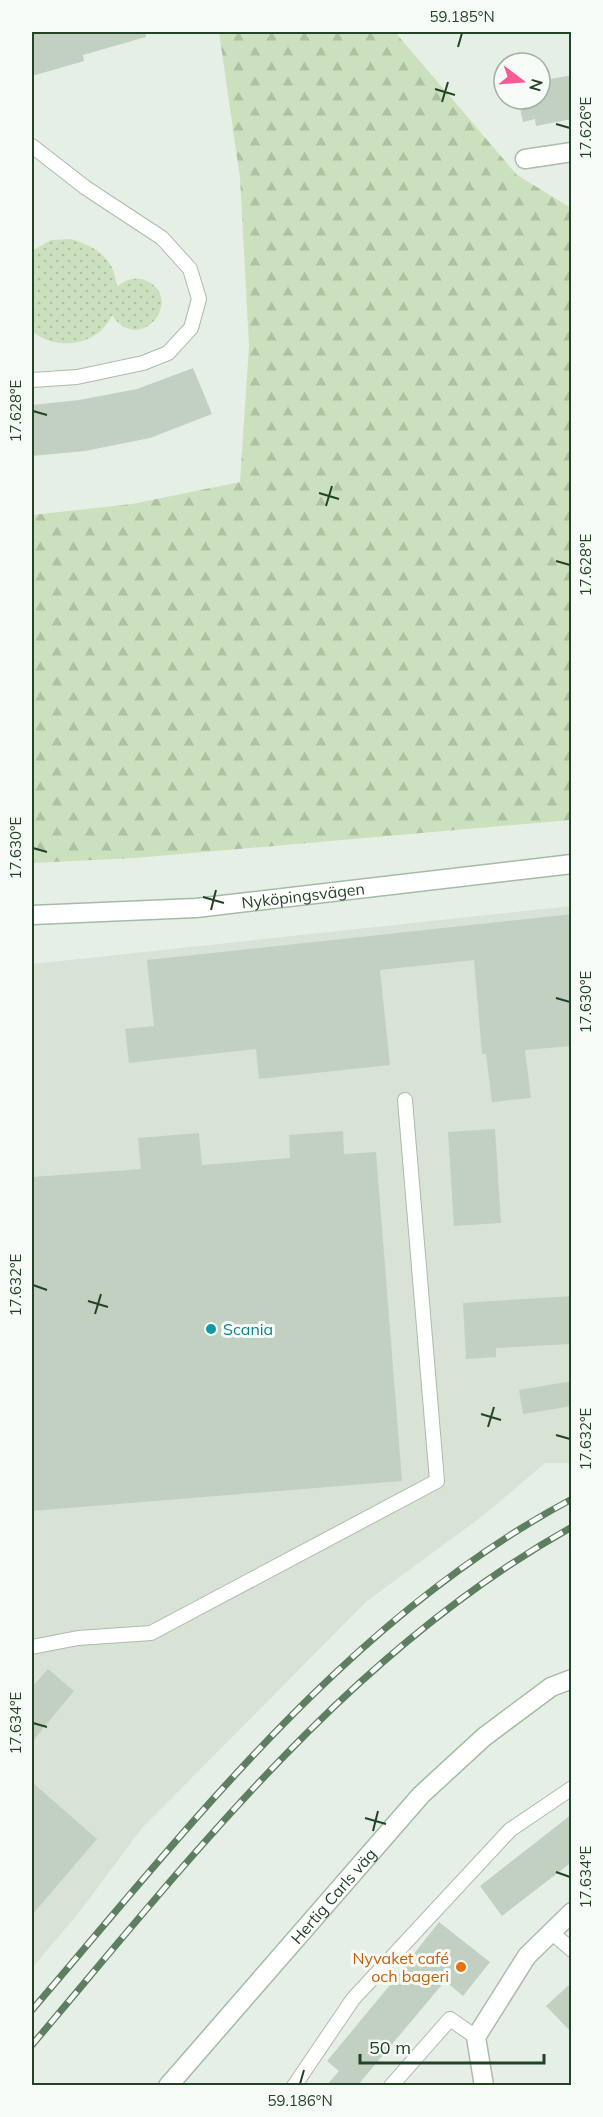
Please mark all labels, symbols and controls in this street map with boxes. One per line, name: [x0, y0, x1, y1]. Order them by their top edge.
text: 59.185°N: [429, 7, 495, 26]
north arrow: [492, 51, 552, 111]
text: N: [525, 77, 548, 94]
text: 17.626°E: [576, 96, 595, 159]
text: 17.628°E: [6, 379, 25, 442]
text: 17.628°E: [576, 533, 595, 596]
text: 17.630°E: [6, 816, 25, 879]
street label: Nyköpingsvägen: [240, 878, 366, 913]
text: 17.630°E: [576, 970, 595, 1033]
text: 17.632°E: [6, 1253, 25, 1316]
place label: Scania: [223, 1319, 273, 1339]
marker: Scania: [204, 1322, 218, 1336]
text: 17.632°E: [576, 1407, 595, 1470]
text: 17.634°E: [6, 1691, 25, 1754]
street label: Hertig Carls väg: [286, 1844, 380, 1948]
text: 17.634°E: [576, 1845, 595, 1908]
place label: Nyvaket café och bageri: [353, 1948, 449, 1986]
marker: Nyvaket café och bageri: [454, 1960, 468, 1974]
scale bar: [360, 2027, 544, 2065]
text: 50 m: [369, 2036, 411, 2059]
text: 59.186°N: [267, 2091, 333, 2110]

